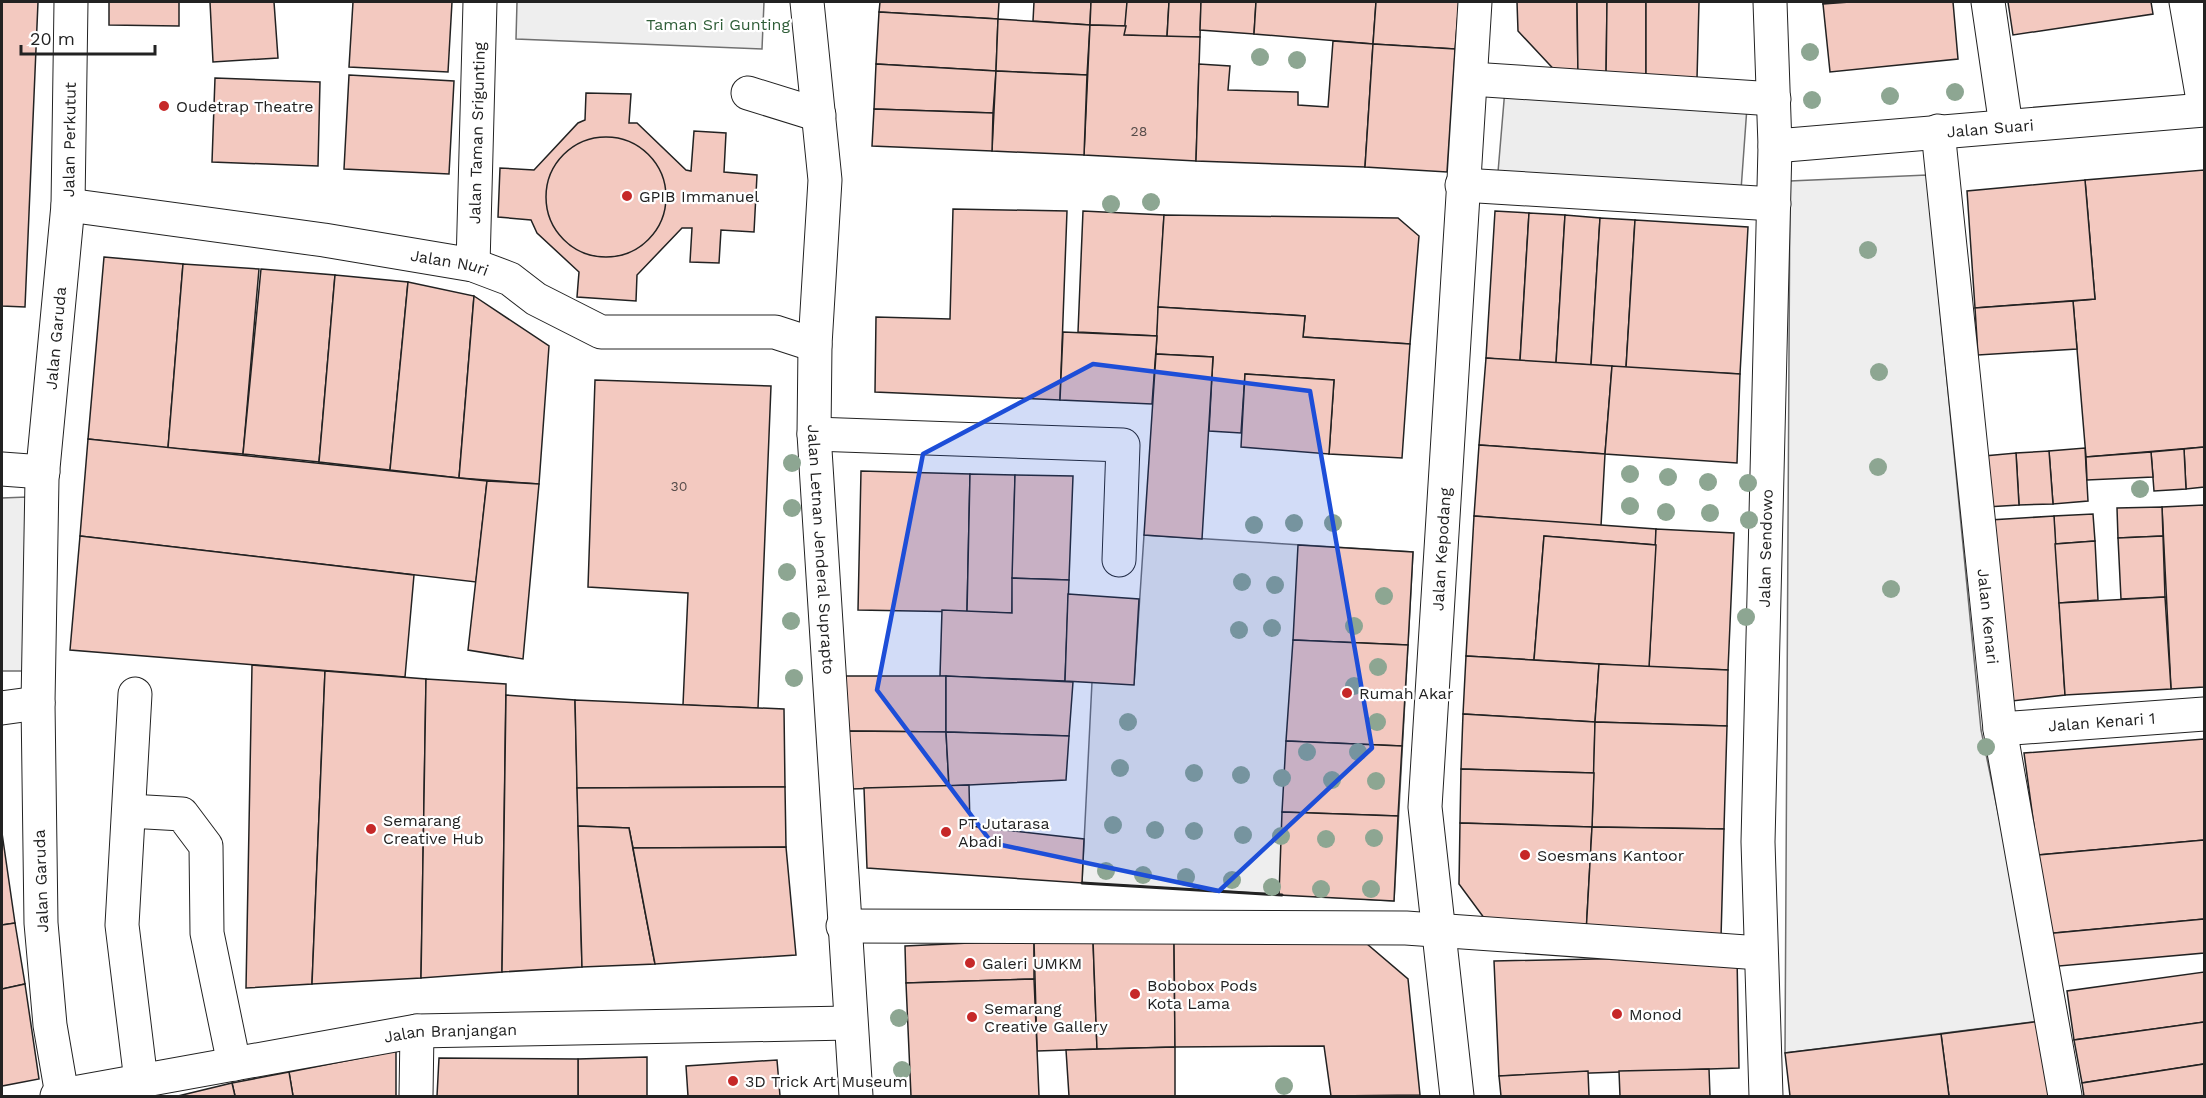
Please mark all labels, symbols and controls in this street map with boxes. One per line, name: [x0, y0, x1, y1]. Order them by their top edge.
park label: Taman Sri Gunting: [646, 15, 790, 34]
scale bar: [21, 18, 154, 56]
text: 20 m: [30, 28, 75, 49]
street label: Jalan Taman Srigunting: [465, 41, 488, 224]
street label: Jalan Perkutut: [59, 82, 79, 197]
place label: Oudetrap Theatre: [176, 97, 313, 116]
marker: Oudetrap Theatre: [157, 99, 171, 113]
street label: Jalan Suari: [1946, 115, 2034, 141]
house number: 28: [1131, 123, 1147, 139]
place label: GPIB Immanuel: [639, 187, 759, 206]
marker: GPIB Immanuel: [620, 189, 634, 203]
street label: Jalan Nuri: [409, 245, 492, 280]
street label: Jalan Garuda: [41, 286, 70, 390]
street label: Jalan Letnan Jenderal Suprapto: [804, 424, 839, 675]
house number: 30: [671, 478, 687, 494]
street label: Jalan Kepodang: [1428, 487, 1454, 611]
street label: Jalan Sendowo: [1754, 489, 1776, 608]
street label: Jalan Kenari: [1974, 568, 2003, 665]
place label: Rumah Akar: [1359, 684, 1454, 703]
marker: Rumah Akar: [1340, 686, 1354, 700]
street label: Jalan Kenari 1: [2047, 708, 2156, 735]
place label: Semarang Creative Hub: [383, 811, 484, 848]
place label: PT Jutarasa Abadi: [958, 814, 1049, 851]
marker: Semarang Creative Hub: [364, 822, 378, 836]
marker: PT Jutarasa Abadi: [939, 825, 953, 839]
street label: Jalan Garuda: [30, 829, 52, 933]
place label: Soesmans Kantoor: [1537, 846, 1685, 865]
marker: Soesmans Kantoor: [1518, 848, 1532, 862]
place label: Galeri UMKM: [982, 954, 1082, 973]
marker: Galeri UMKM: [963, 956, 977, 970]
place label: Bobobox Pods Kota Lama: [1147, 976, 1257, 1013]
marker: Bobobox Pods Kota Lama: [1128, 987, 1142, 1001]
place label: Semarang Creative Gallery: [984, 999, 1108, 1036]
place label: Monod: [1629, 1005, 1682, 1024]
marker: Monod: [1610, 1007, 1624, 1021]
marker: Semarang Creative Gallery: [965, 1010, 979, 1024]
street label: Jalan Branjangan: [382, 1020, 517, 1046]
place label: 3D Trick Art Museum: [745, 1072, 908, 1091]
marker: 3D Trick Art Museum: [726, 1074, 740, 1088]

